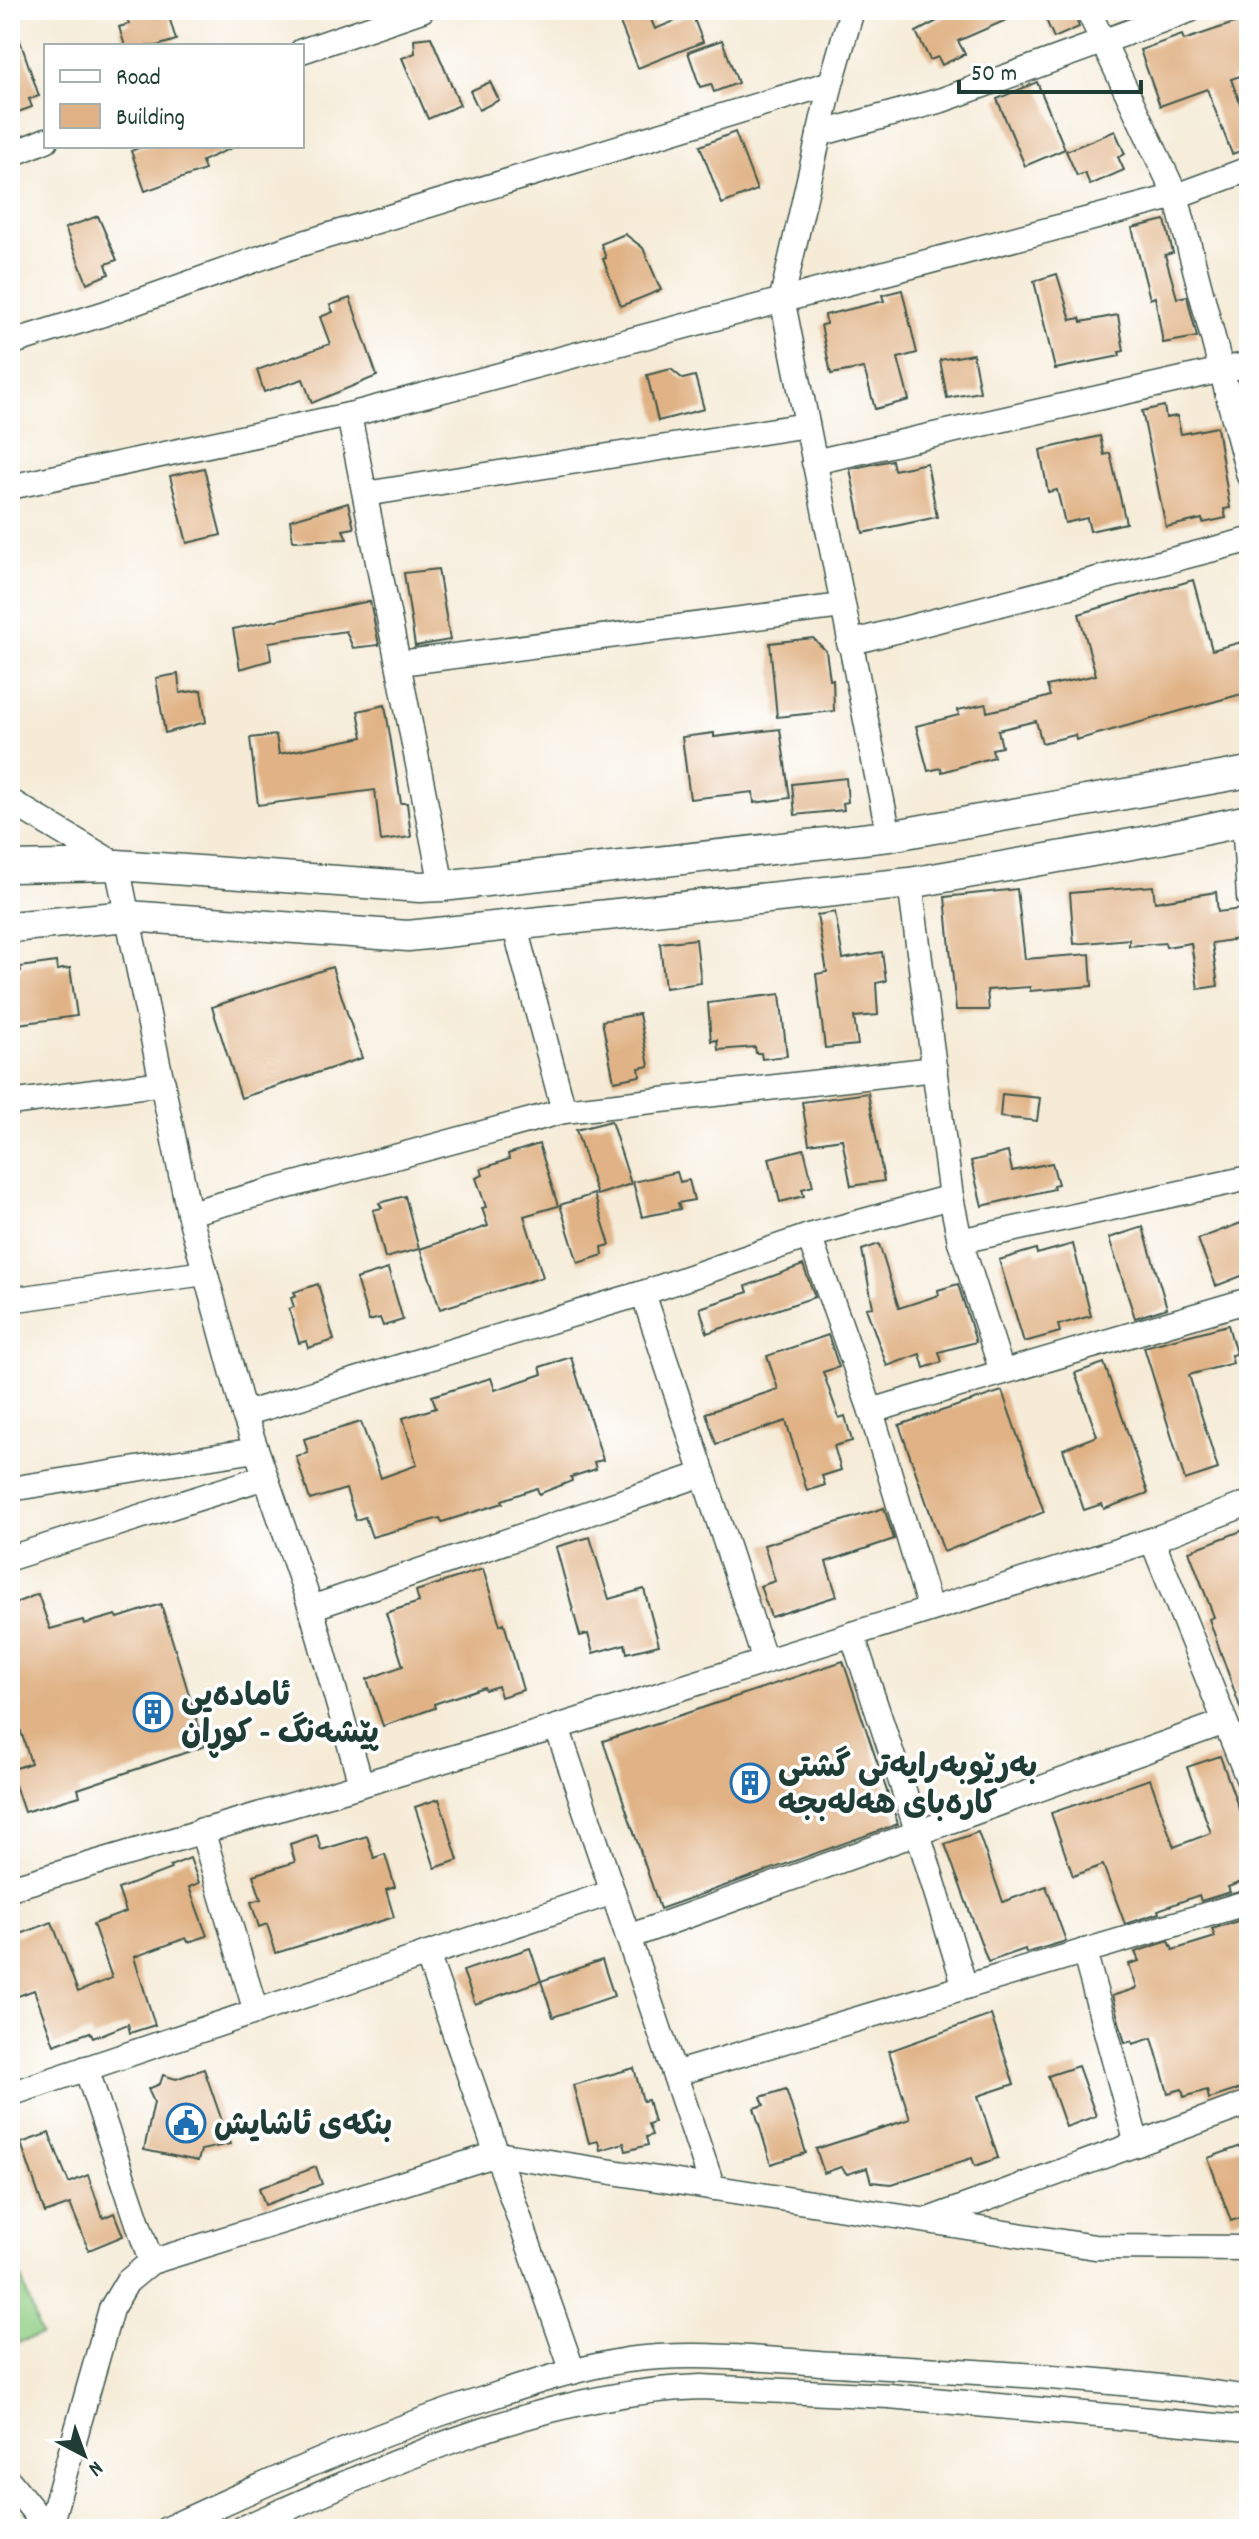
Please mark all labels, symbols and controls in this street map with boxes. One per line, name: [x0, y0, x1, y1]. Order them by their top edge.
legend: [44, 44, 304, 148]
scale bar: [959, 44, 1141, 94]
text: 50 m: [971, 58, 1017, 92]
text: Road: [116, 62, 161, 96]
text: Building: [116, 102, 185, 136]
place label: ئامادەیی پێشەنگ - کوڕان: [181, 1676, 380, 1759]
building icon: ئامادەیی پێشەنگ - کوڕان: [132, 1691, 174, 1733]
place label: بەرێوبەرایەتی گشتی کارەبای هەلەبجە: [778, 1745, 1038, 1830]
building icon: بەرێوبەرایەتی گشتی کارەبای هەلەبجە: [729, 1762, 771, 1804]
public building icon: بنکەی ئاشایش: [165, 2102, 207, 2144]
place label: بنکەی ئاشایش: [214, 2105, 392, 2151]
north arrow: [44, 2415, 124, 2495]
text: N: [80, 2452, 109, 2483]

